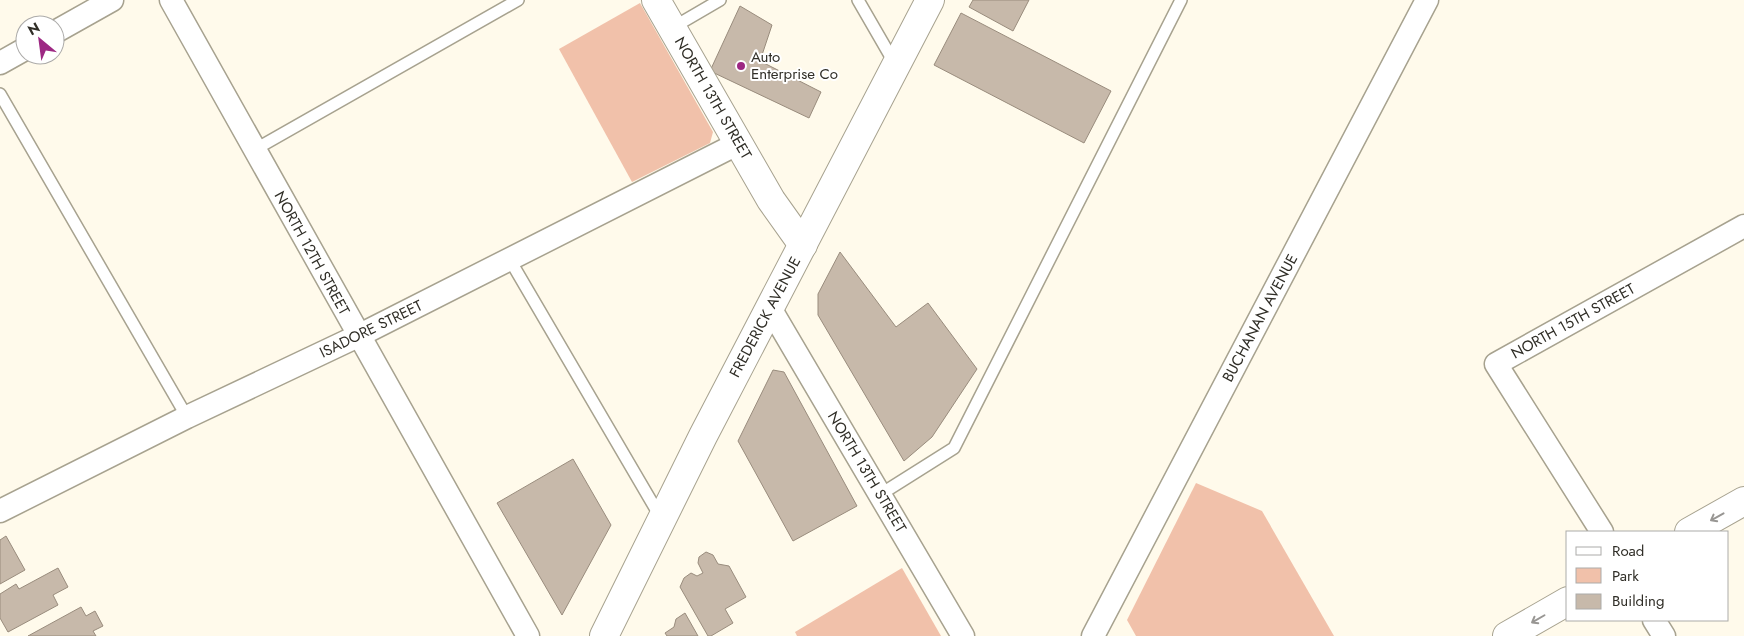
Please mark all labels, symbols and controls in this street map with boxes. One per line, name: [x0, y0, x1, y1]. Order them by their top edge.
north arrow: [15, 15, 65, 65]
text: N: [24, 17, 43, 40]
street label: NORTH 13TH STREET: [669, 33, 757, 163]
place label: Auto Enterprise Co: [751, 46, 838, 85]
marker: Auto Enterprise Co: [735, 60, 747, 72]
street label: NORTH 12TH STREET: [269, 187, 355, 319]
street label: BUCHANAN AVENUE: [1217, 250, 1303, 386]
street label: FREDERICK AVENUE: [724, 253, 806, 381]
street label: NORTH 15TH STREET: [1507, 278, 1639, 364]
street label: ISADORE STREET: [316, 295, 426, 363]
street label: NORTH 13TH STREET: [822, 407, 912, 537]
one-way arrow: [1709, 512, 1724, 522]
legend: [1566, 531, 1729, 621]
text: Road: [1612, 540, 1644, 562]
text: Park: [1612, 565, 1639, 587]
text: Building: [1612, 590, 1664, 612]
one-way arrow: [1531, 614, 1545, 624]

